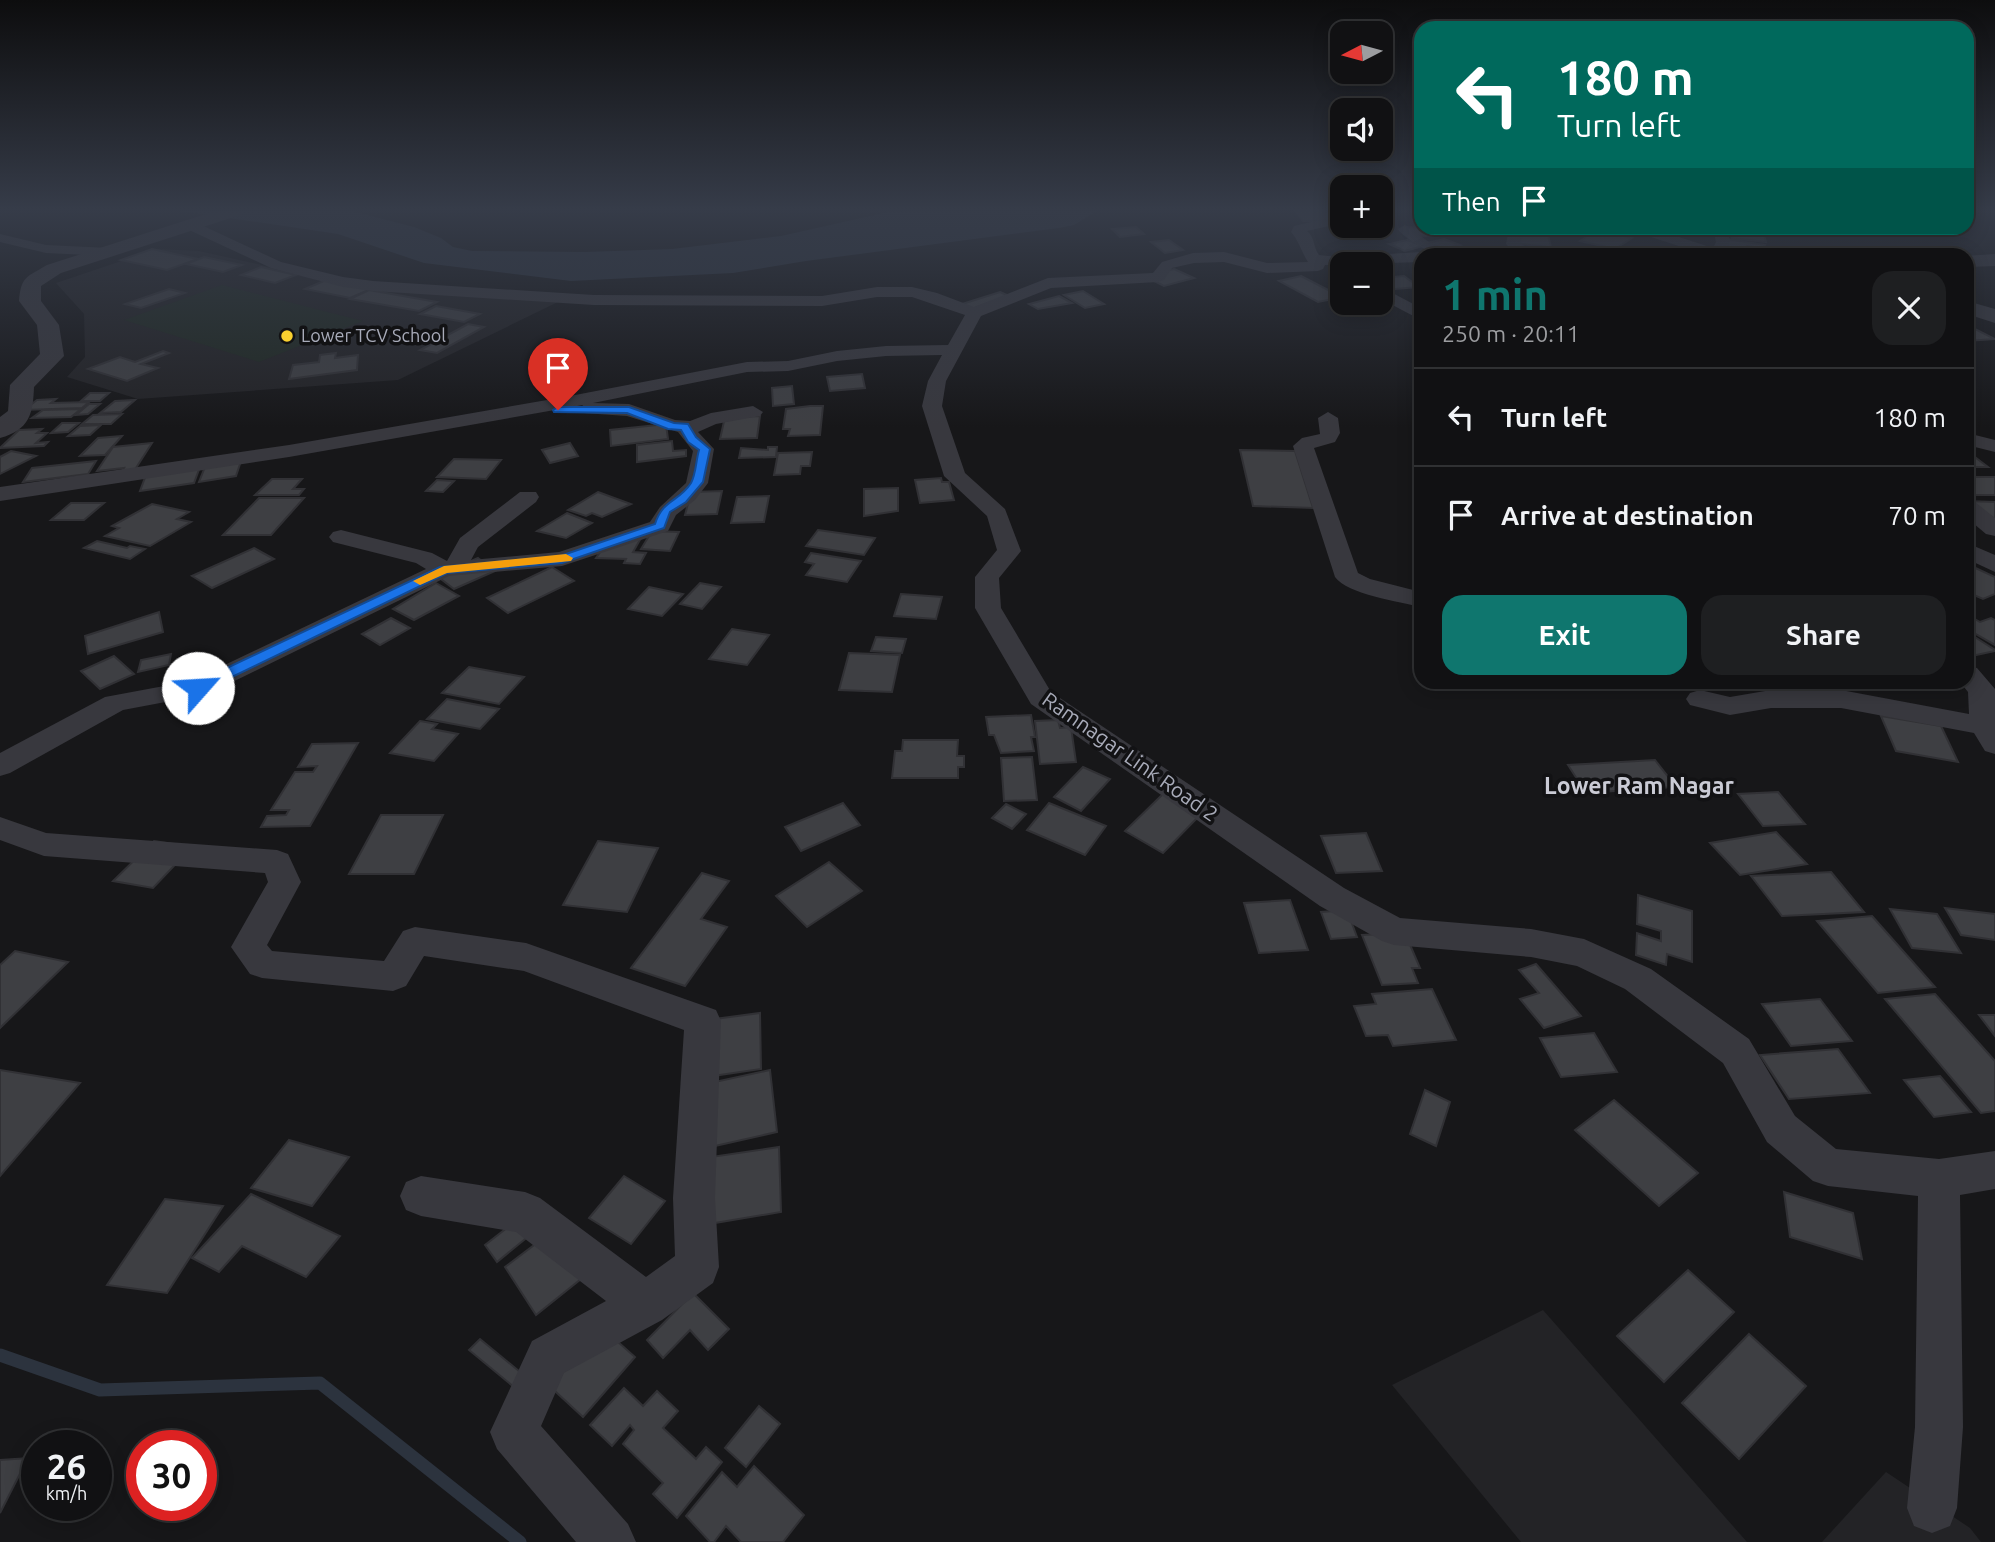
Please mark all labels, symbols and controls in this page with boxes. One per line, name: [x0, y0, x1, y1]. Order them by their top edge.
north arrow: [1330, 21, 1393, 84]
map controls: [1330, 21, 1393, 315]
icon: left: [1442, 49, 1533, 140]
text: 180 m: [1557, 49, 1694, 104]
button: sound: [1330, 98, 1393, 161]
text: Turn left: [1557, 107, 1681, 143]
button: +: [1330, 175, 1393, 238]
icon: arrive: [1515, 182, 1553, 220]
text: Then: [1442, 187, 1501, 216]
button: −: [1330, 252, 1393, 315]
text: 1 min: [1442, 271, 1548, 318]
button: close: [1872, 271, 1946, 345]
text: 250 m · 20:11: [1442, 321, 1580, 346]
place label: Lower TCV School: [301, 325, 446, 345]
marker: Lower TCV School: [279, 328, 295, 344]
pin: [528, 338, 588, 410]
icon: arrive: [539, 349, 577, 387]
icon: left: [1442, 398, 1480, 436]
text: Turn left: [1501, 403, 1607, 432]
text: 180 m: [1874, 403, 1946, 432]
icon: arrive: [1442, 496, 1480, 534]
text: Arrive at destination: [1501, 501, 1754, 530]
text: 70 m: [1888, 501, 1946, 530]
button: Exit: [1442, 595, 1687, 675]
button: Share: [1701, 595, 1946, 675]
position arrow: [161, 651, 235, 725]
street label: Ramnagar Link Road 2: [1038, 687, 1223, 826]
district label: Lower Ram Nagar: [1544, 773, 1734, 798]
speed limit sign: 30: [126, 1430, 217, 1521]
text: 26: [47, 1446, 86, 1486]
text: km/h: [46, 1483, 87, 1503]

